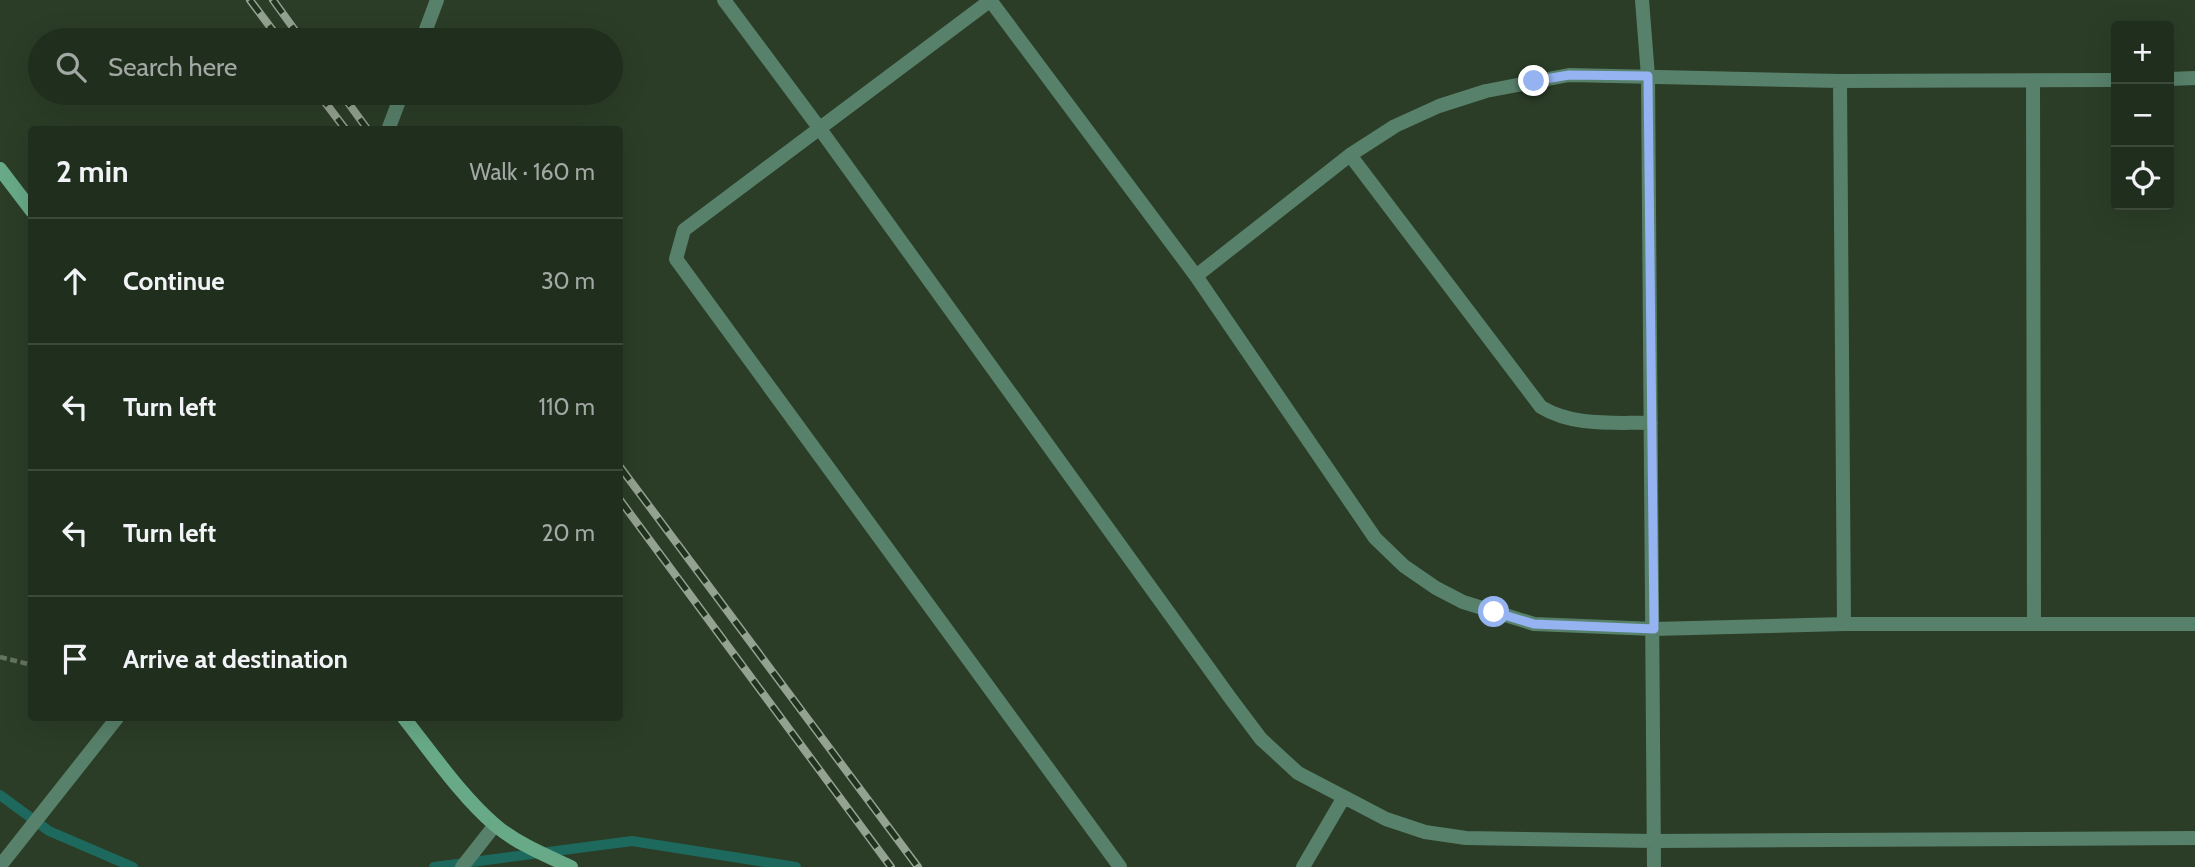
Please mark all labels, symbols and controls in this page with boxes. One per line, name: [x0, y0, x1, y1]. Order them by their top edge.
map controls: [2111, 21, 2174, 210]
button: +: [2111, 21, 2174, 84]
search box: [28, 28, 623, 105]
icon: search: [52, 48, 90, 86]
text: Search here: [108, 51, 237, 83]
route end: [1518, 65, 1549, 96]
button: −: [2111, 84, 2174, 147]
button: locate: [2111, 147, 2174, 210]
text: 2 min: [56, 153, 128, 190]
text: Walk · 160 m: [470, 158, 595, 186]
icon: ahead: [56, 262, 94, 300]
text: Continue: [123, 265, 225, 297]
text: 30 m: [541, 267, 595, 295]
icon: left: [56, 388, 94, 426]
text: Turn left: [123, 391, 216, 423]
text: 110 m: [539, 393, 595, 421]
icon: left: [56, 514, 94, 552]
text: Turn left: [123, 517, 216, 549]
text: 20 m: [542, 519, 595, 547]
route start: [1478, 596, 1509, 627]
icon: arrive: [56, 640, 94, 678]
text: Arrive at destination: [123, 643, 348, 675]

